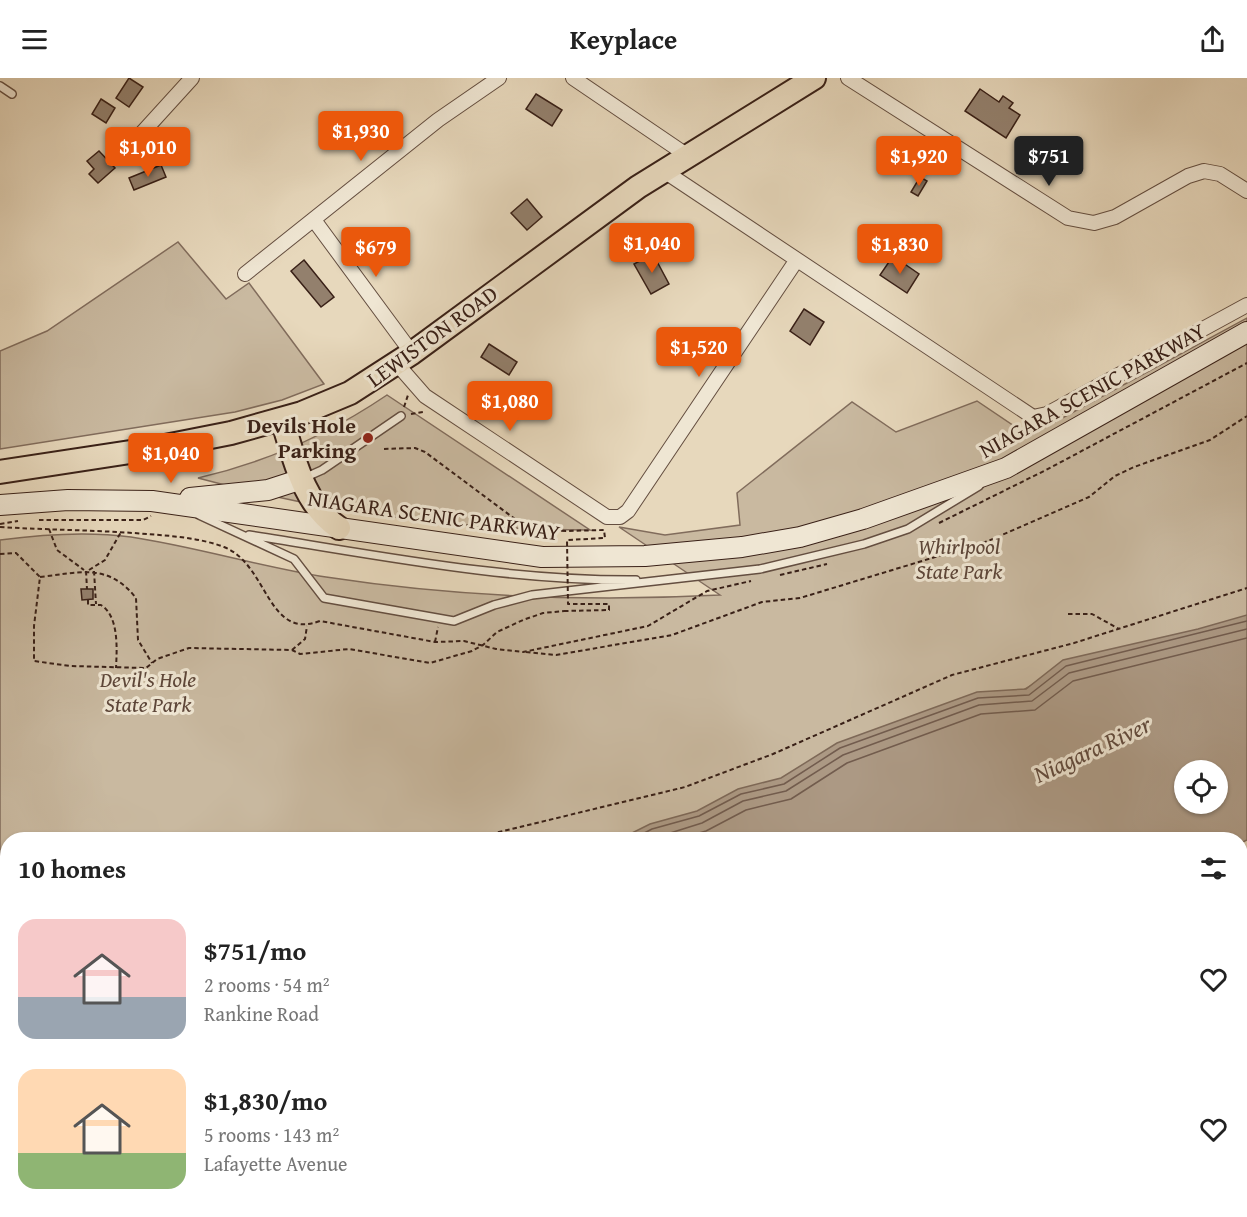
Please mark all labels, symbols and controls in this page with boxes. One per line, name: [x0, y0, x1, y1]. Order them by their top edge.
text: Keyplace: [570, 19, 677, 59]
icon: menu: [18, 23, 51, 56]
icon: share: [1196, 23, 1229, 56]
pin: $1,930: [312, 111, 410, 162]
text: $1,930: [332, 116, 390, 145]
pin: $1,010: [99, 127, 197, 178]
text: $1,010: [119, 132, 177, 161]
pin: $1,920: [870, 136, 968, 187]
pin: $751: [1013, 136, 1085, 187]
text: $1,920: [890, 141, 948, 170]
text: $751: [1028, 141, 1070, 170]
pin: $1,040: [603, 223, 701, 274]
pin: $1,830: [851, 224, 949, 275]
pin: $679: [340, 227, 412, 278]
text: $1,040: [623, 228, 681, 257]
text: $1,830: [871, 229, 929, 258]
text: $679: [355, 232, 397, 261]
street label: LEWISTON ROAD: [360, 277, 504, 395]
street label: NIAGARA SCENIC PARKWAY: [973, 314, 1211, 466]
pin: $1,520: [650, 327, 748, 378]
text: $1,520: [670, 332, 728, 361]
pin: $1,080: [461, 381, 559, 432]
text: $1,080: [481, 386, 539, 415]
place label: Devils Hole Parking: [247, 409, 356, 466]
marker: Devils Hole Parking: [361, 431, 375, 445]
pin: $1,040: [122, 433, 220, 484]
text: $1,040: [142, 438, 200, 467]
street label: NIAGARA SCENIC PARKWAY: [306, 481, 562, 549]
park label: Whirlpool State Park: [916, 530, 1003, 587]
park label: Devil's Hole State Park: [99, 663, 196, 720]
water label: Niagara River: [1026, 706, 1158, 792]
map controls: [1174, 760, 1228, 814]
button: locate: [1174, 760, 1228, 814]
text: 10 homes: [18, 849, 126, 888]
icon: filters: [1197, 852, 1230, 885]
text: $751/mo: [204, 931, 306, 970]
icon: home: [66, 943, 138, 1015]
icon: heart: [1197, 963, 1230, 996]
text: 2 rooms · 54 m²: [204, 970, 330, 999]
text: Rankine Road: [204, 999, 319, 1028]
text: $1,830/mo: [204, 1081, 327, 1120]
icon: home: [66, 1093, 138, 1165]
icon: heart: [1197, 1113, 1230, 1146]
text: 5 rooms · 143 m²: [204, 1120, 339, 1149]
text: Lafayette Avenue: [204, 1149, 347, 1178]

